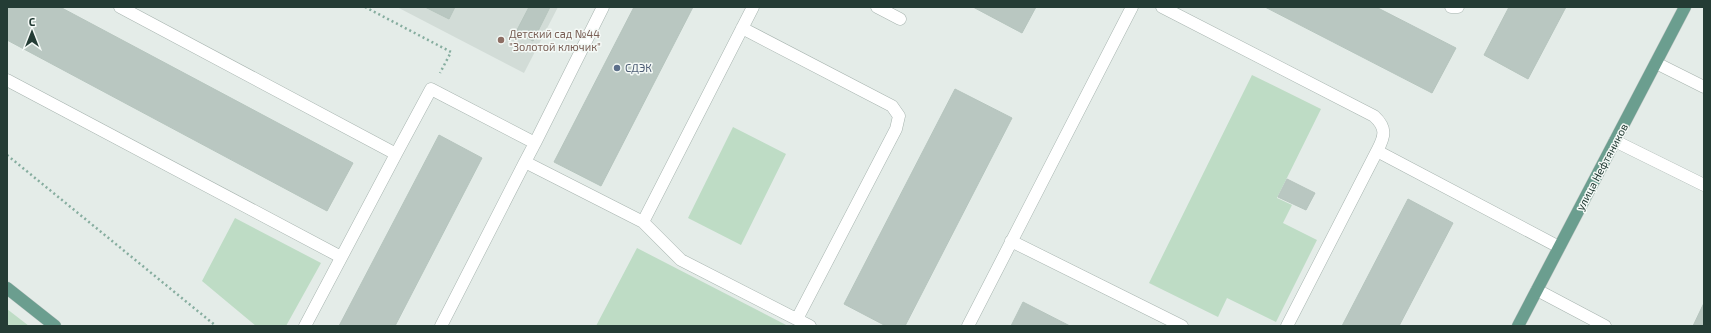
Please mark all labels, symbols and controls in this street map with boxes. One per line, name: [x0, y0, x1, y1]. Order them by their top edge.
north arrow: [12, 12, 52, 52]
text: С: [29, 15, 36, 28]
place label: Детский сад №44 "Золотой ключик": [509, 27, 601, 53]
marker: Детский сад №44 "Золотой ключик": [496, 35, 506, 45]
place label: СДЭК: [625, 61, 652, 74]
marker: СДЭК: [612, 63, 622, 73]
street label: улица Нефтяников: [1573, 121, 1631, 213]

